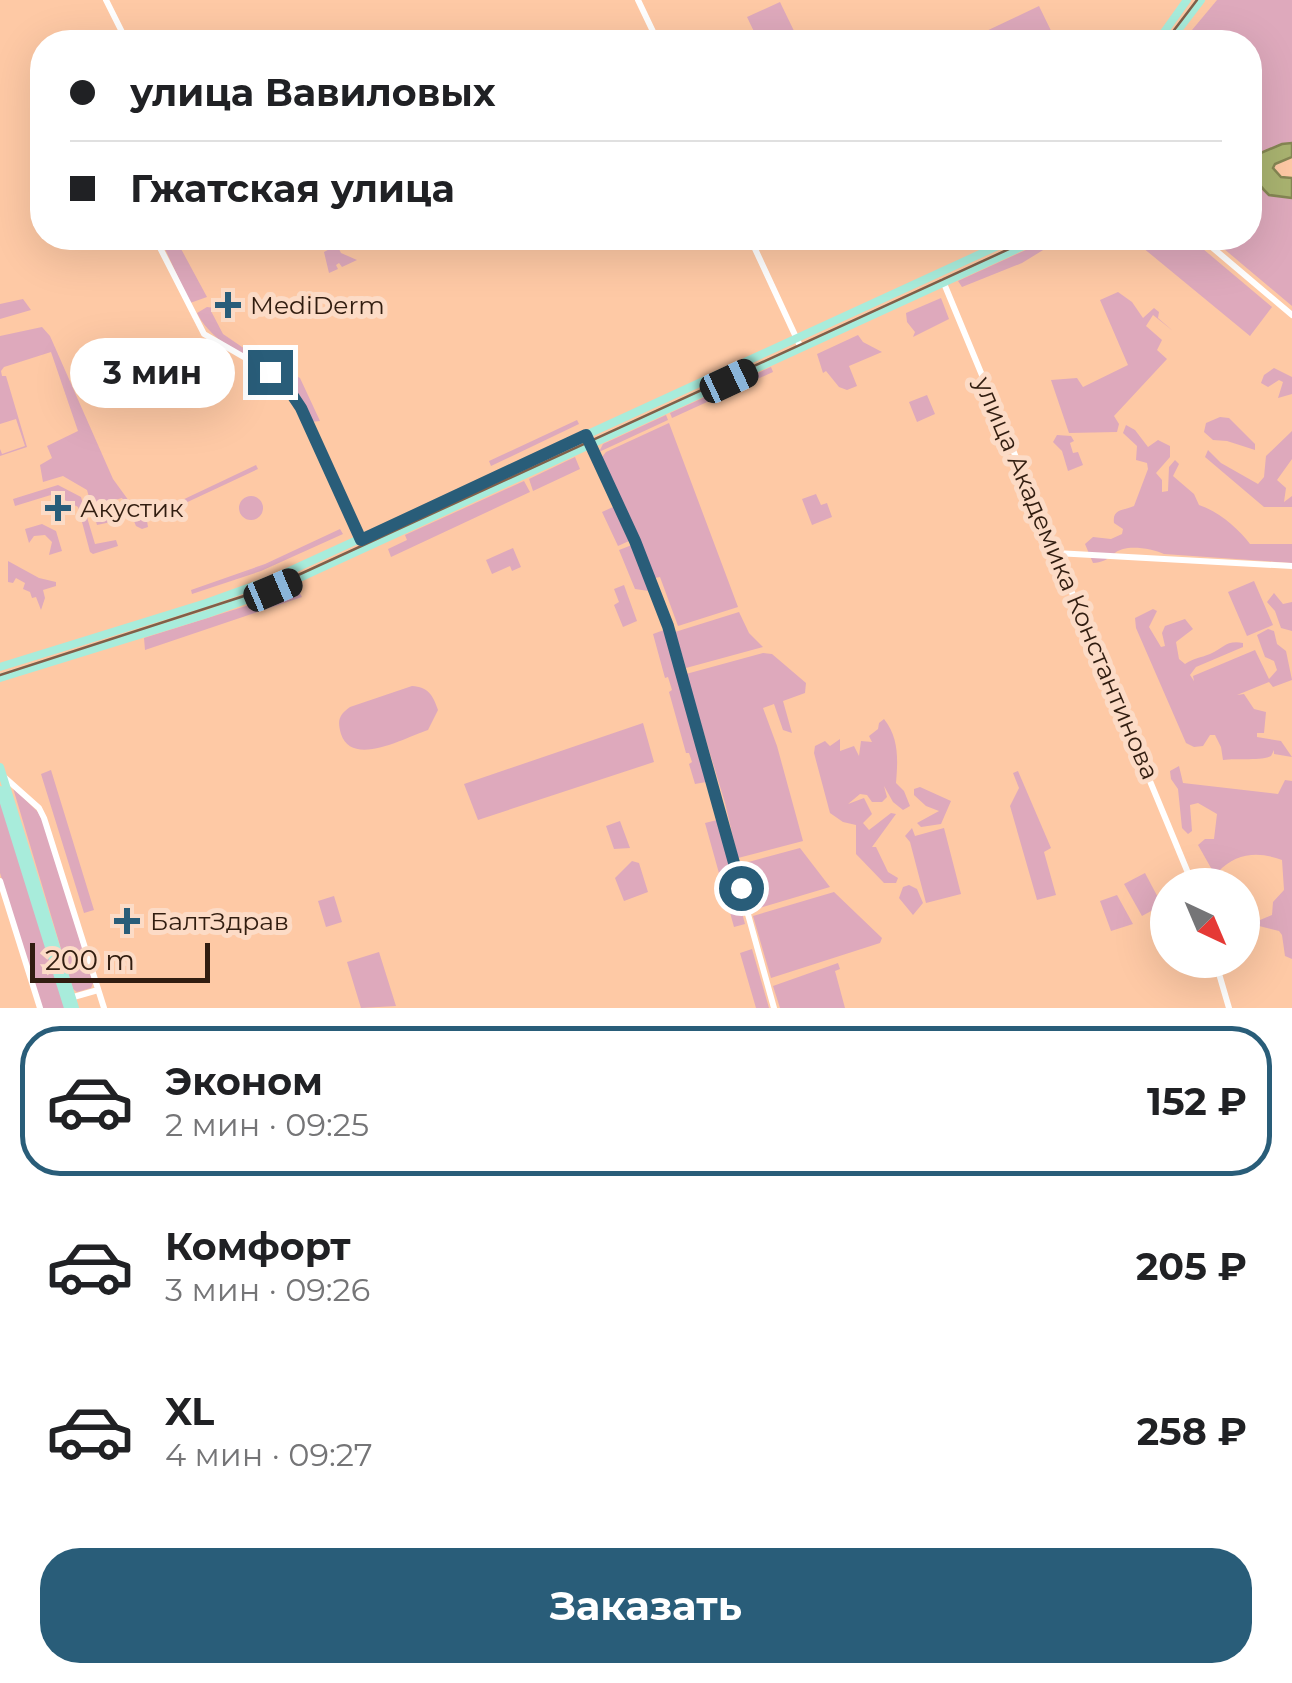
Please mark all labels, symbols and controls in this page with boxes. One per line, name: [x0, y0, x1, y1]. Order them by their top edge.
text: улица Вавиловых: [130, 69, 495, 116]
text: Гжатская улица: [130, 165, 455, 212]
place label: MediDerm: [250, 290, 385, 320]
marker: MediDerm: [215, 292, 241, 318]
callout: 3 мин: [70, 337, 235, 407]
route end: [248, 350, 293, 395]
text: 3 мин: [103, 353, 202, 392]
car: [695, 355, 763, 407]
street label: улица Академика Константинова: [968, 371, 1166, 784]
place label: Акустик: [80, 493, 184, 523]
marker: Акустик: [45, 495, 71, 521]
car: [240, 564, 306, 616]
route start: [719, 866, 764, 911]
north arrow: [1150, 868, 1260, 978]
map controls: [1150, 868, 1260, 978]
place label: БалтЗдрав: [150, 906, 289, 936]
marker: БалтЗдрав: [114, 908, 140, 934]
scale bar: [30, 938, 210, 983]
text: 200 m: [45, 943, 135, 977]
icon: car: [45, 1056, 135, 1146]
text: Эконом: [165, 1058, 323, 1105]
text: 152 ₽: [1147, 1078, 1247, 1125]
text: 2 мин · 09:25: [165, 1105, 369, 1144]
icon: car: [45, 1221, 135, 1311]
text: Комфорт: [165, 1223, 351, 1270]
text: 205 ₽: [1136, 1243, 1247, 1290]
text: 3 мин · 09:26: [165, 1270, 370, 1309]
icon: car: [45, 1386, 135, 1476]
text: XL: [165, 1388, 214, 1435]
text: 258 ₽: [1137, 1408, 1247, 1455]
text: 4 мин · 09:27: [165, 1435, 373, 1474]
button: Заказать: [40, 1548, 1252, 1663]

